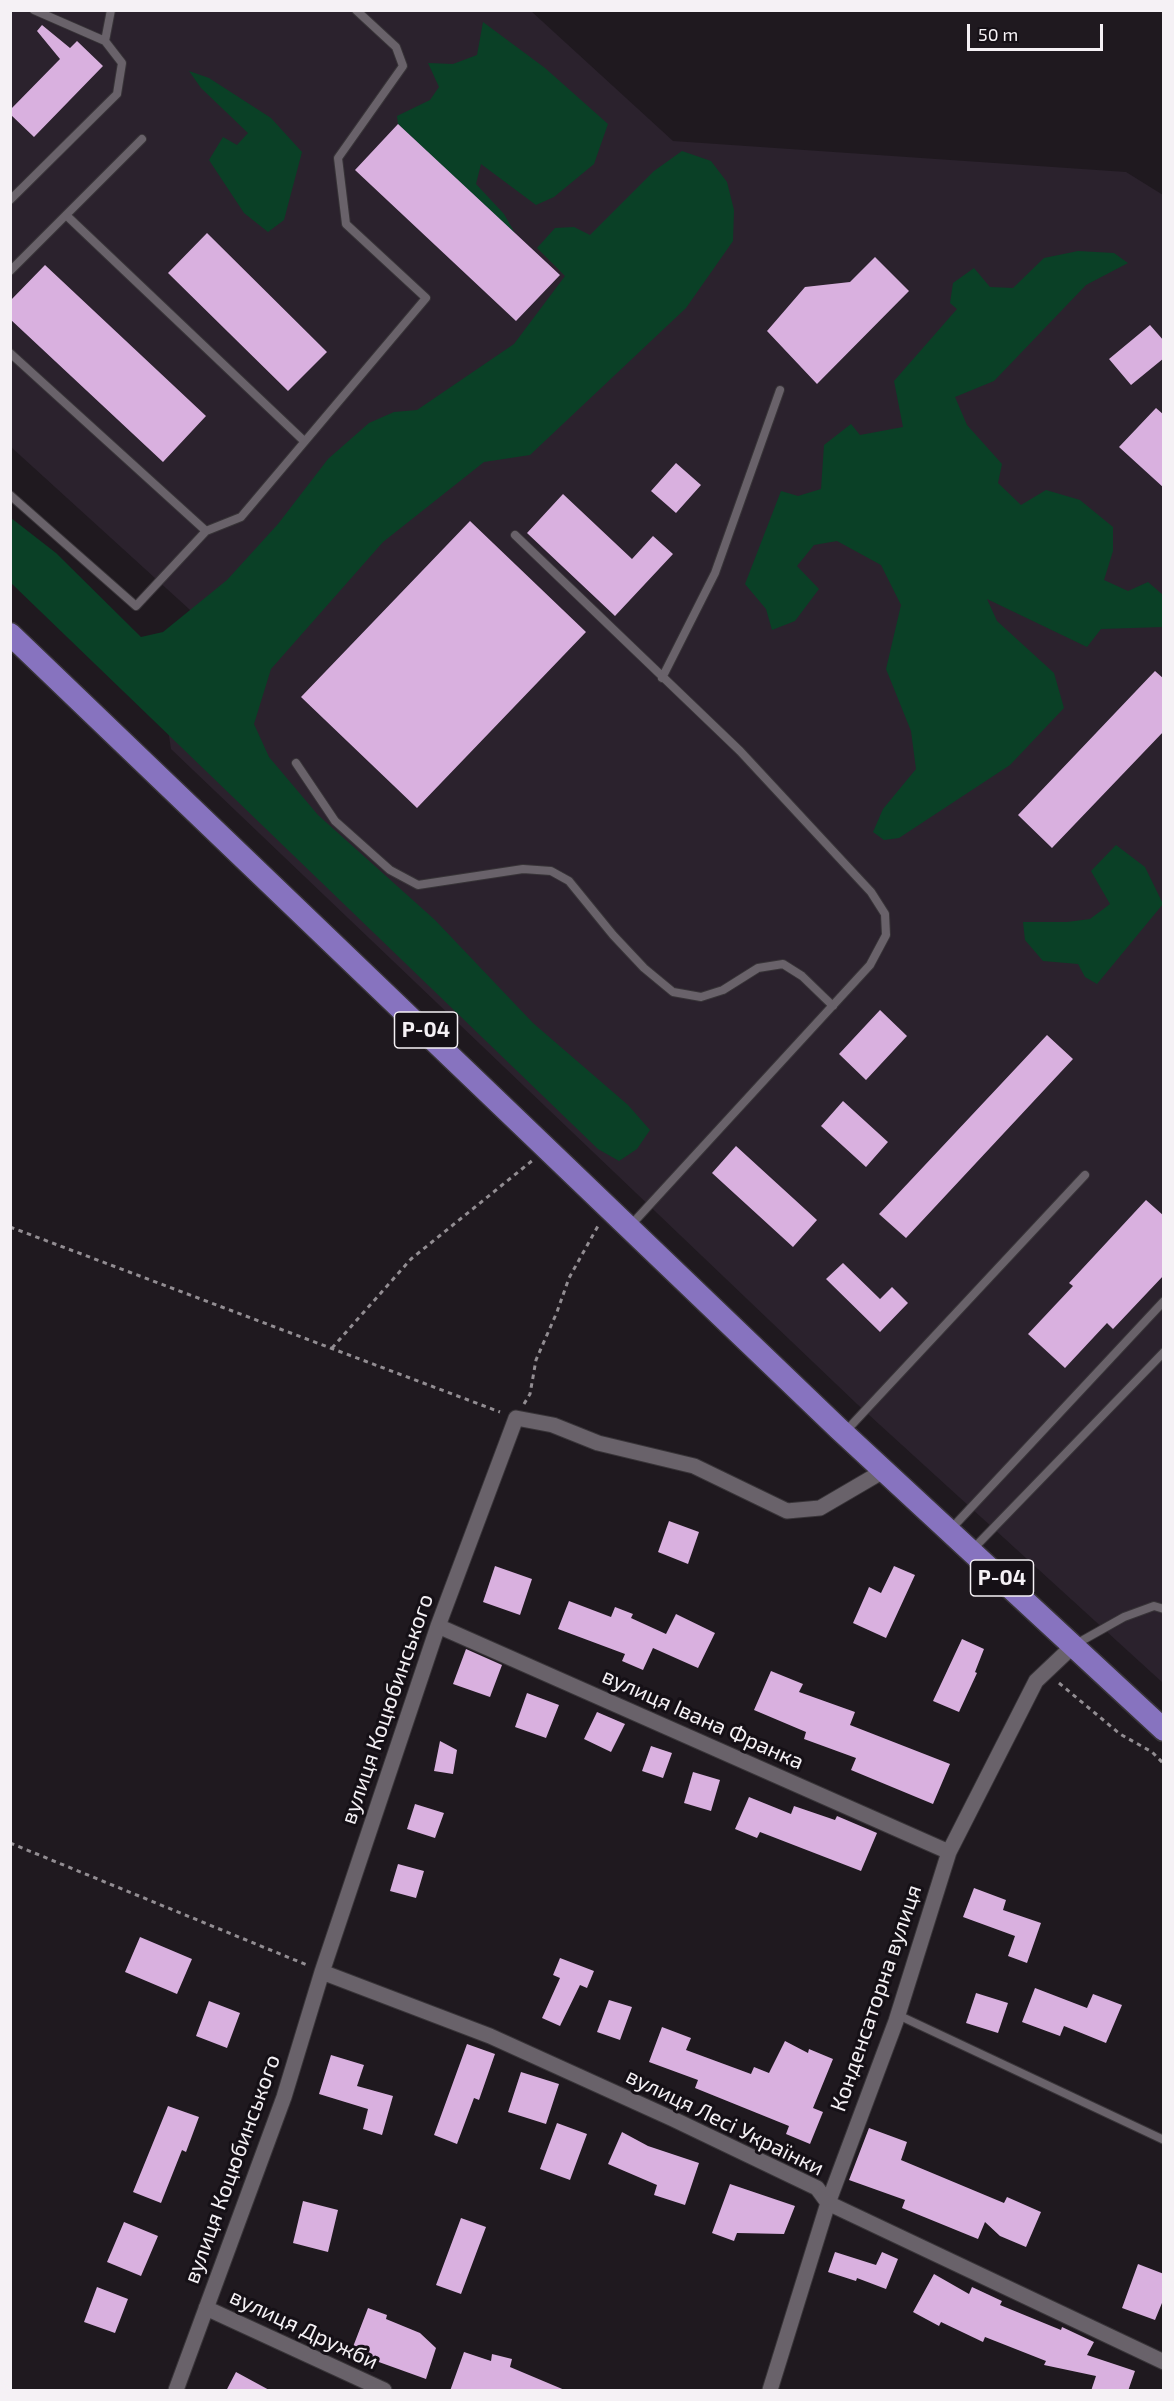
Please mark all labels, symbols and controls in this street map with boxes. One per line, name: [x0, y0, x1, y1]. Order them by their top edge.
scale bar: [970, 12, 1106, 50]
text: 50 m: [978, 23, 1018, 45]
road number: Р-04: [394, 1012, 458, 1048]
road number: Р-04: [970, 1560, 1034, 1596]
street label: вулиця Коцюбинського: [335, 1590, 439, 1828]
street label: вулиця Івана Франка: [598, 1663, 808, 1775]
street label: Конденсаторна вулиця: [825, 1881, 927, 2115]
street label: вулиця Коцюбинського: [178, 2051, 286, 2287]
street label: вулиця Лесі Українки: [622, 2063, 828, 2181]
street label: вулиця Дружби: [226, 2283, 382, 2375]

